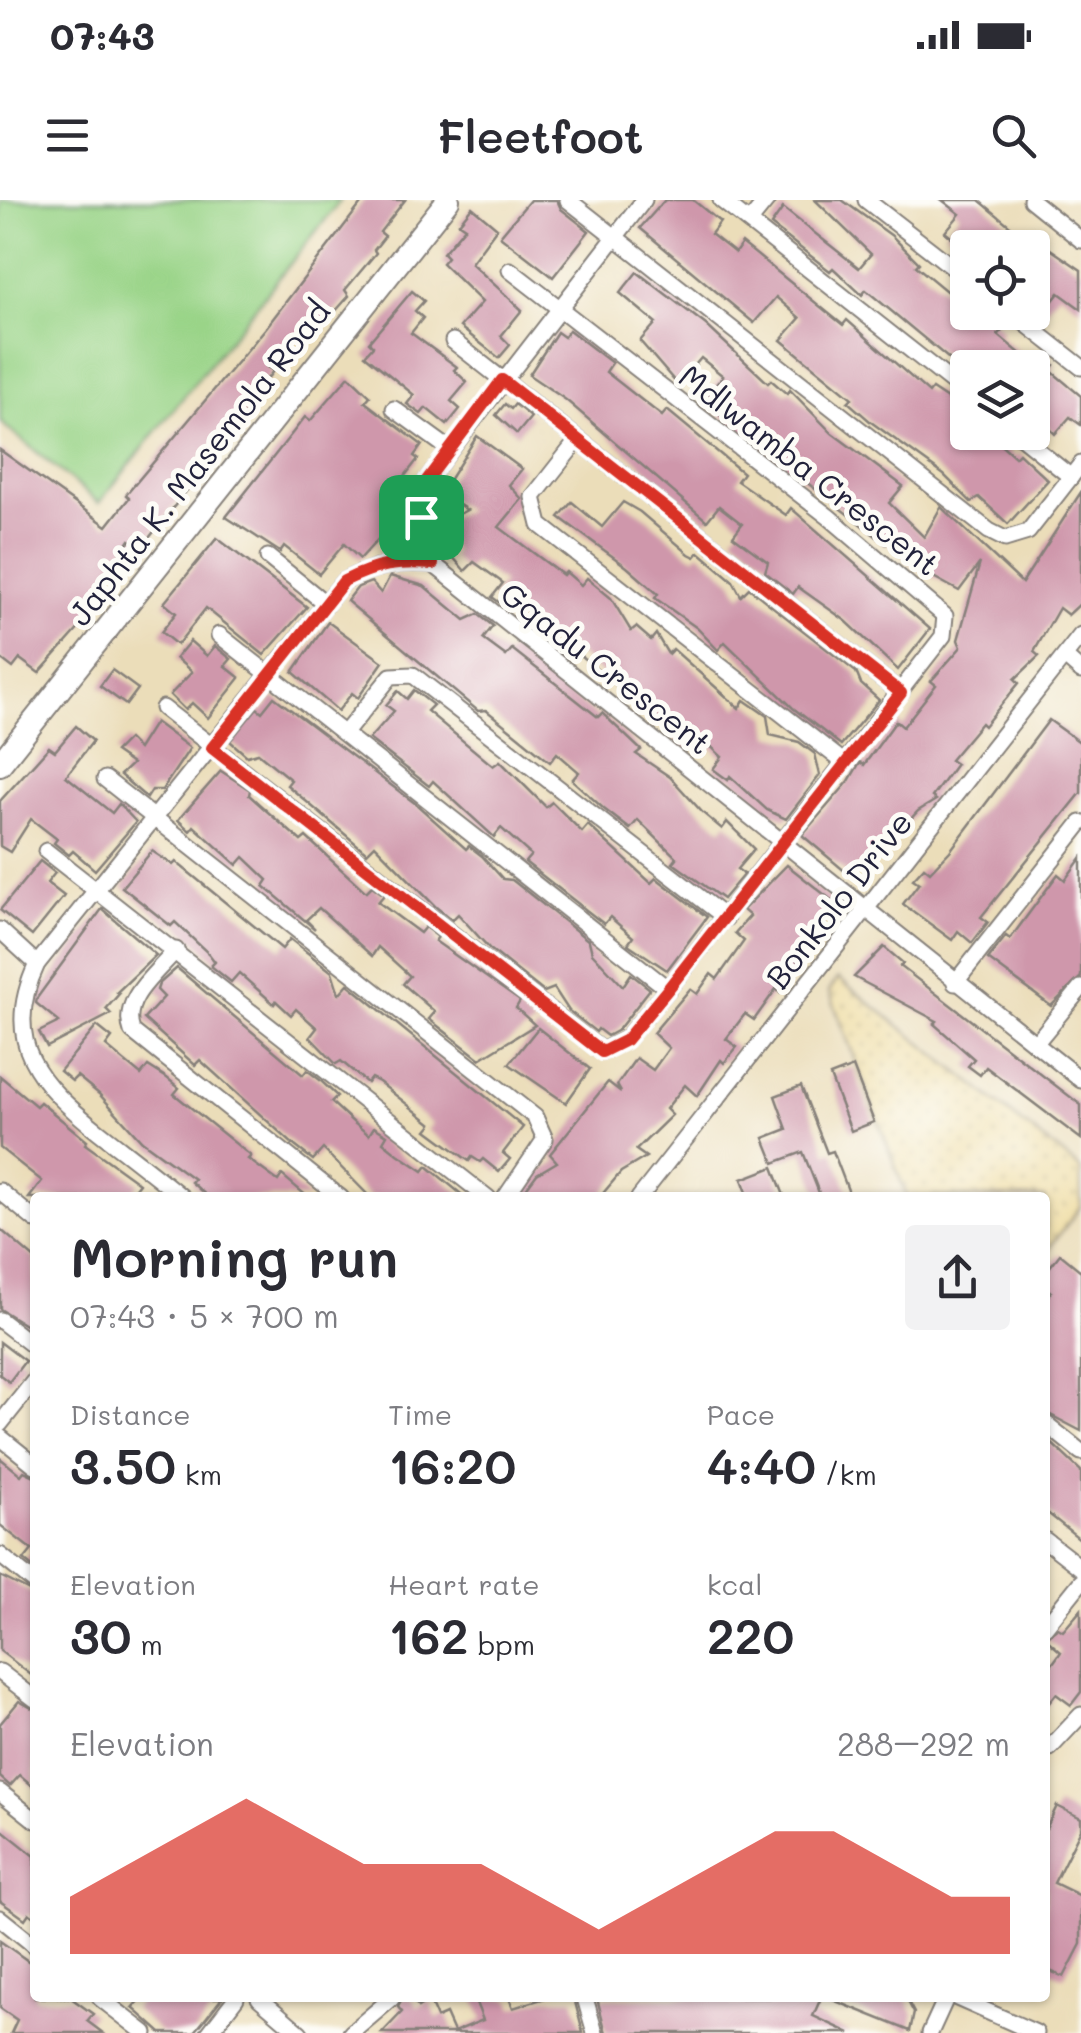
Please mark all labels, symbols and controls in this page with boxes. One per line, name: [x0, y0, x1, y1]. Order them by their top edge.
text: 07:43: [50, 10, 155, 60]
text: Fleetfoot: [437, 106, 644, 164]
icon: menu: [40, 108, 95, 163]
icon: search: [986, 108, 1041, 163]
map controls: [950, 230, 1050, 450]
button: locate: [950, 230, 1050, 330]
street label: Japhta K. Masemola Road: [58, 291, 338, 633]
button: layers: [950, 350, 1050, 450]
street label: Mdlwamba Crescent: [671, 354, 949, 584]
pin: [379, 475, 464, 560]
icon: arrive: [394, 490, 449, 545]
street label: Gqadu Crescent: [493, 571, 721, 763]
street label: Bonkolo Drive: [755, 802, 921, 996]
text: Morning run: [70, 1220, 398, 1292]
button: share: [905, 1225, 1010, 1330]
text: 07:43 · 5 × 700 m: [70, 1294, 339, 1336]
text: Distance: [70, 1396, 191, 1432]
text: Time: [388, 1396, 452, 1432]
text: Pace: [707, 1396, 775, 1432]
text: 3.50: [70, 1432, 176, 1498]
text: 16:20: [388, 1432, 516, 1498]
text: 4:40: [707, 1432, 816, 1498]
text: km: [176, 1456, 222, 1492]
text: /km: [816, 1456, 877, 1492]
text: Elevation: [70, 1566, 196, 1602]
text: Heart rate: [388, 1566, 540, 1602]
text: kcal: [707, 1566, 762, 1602]
text: 30: [70, 1602, 131, 1668]
text: 162: [388, 1602, 469, 1668]
text: 220: [707, 1602, 794, 1668]
text: m: [131, 1626, 163, 1662]
text: bpm: [469, 1626, 535, 1662]
text: Elevation: [70, 1722, 214, 1764]
text: 288–292 m: [837, 1722, 1010, 1764]

